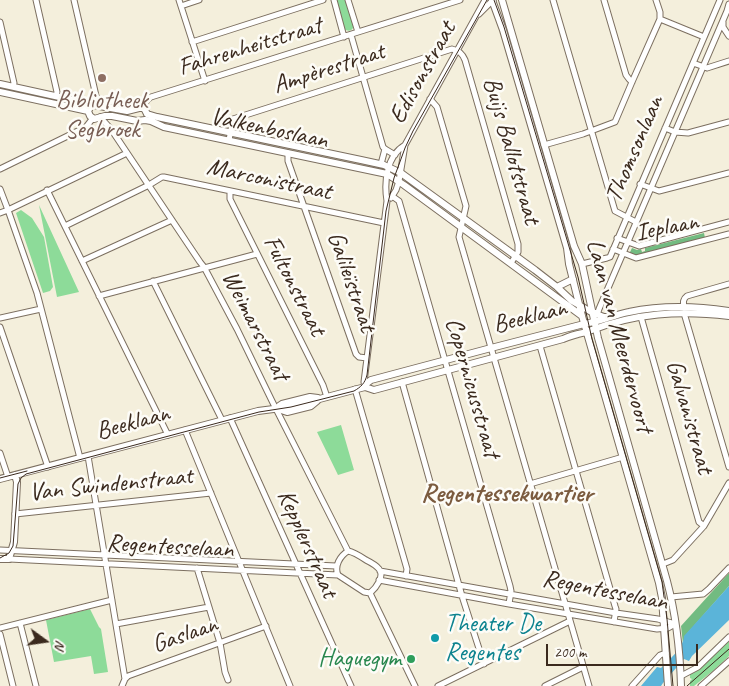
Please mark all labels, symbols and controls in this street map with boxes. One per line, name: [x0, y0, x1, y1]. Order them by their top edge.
street label: Fahrenheitstraat: [175, 11, 325, 83]
street label: Edisonstraat: [383, 17, 463, 129]
street label: Ampèrestraat: [269, 37, 389, 101]
marker: Bibliotheek Segbroek: [96, 72, 108, 84]
street label: Buijs Ballotstraat: [476, 74, 546, 228]
place label: Bibliotheek Segbroek: [56, 86, 148, 145]
street label: Thomsonlaan: [599, 91, 671, 207]
street label: Valkenboslaan: [208, 102, 330, 156]
street label: Marconistraat: [204, 152, 334, 208]
street label: Ieplaan: [633, 207, 701, 249]
street label: Galileïstraat: [320, 228, 382, 336]
street label: Fultonstraat: [256, 231, 332, 341]
street label: Laan van Meerdervoort: [579, 236, 659, 436]
street label: Weimarstraat: [215, 266, 295, 386]
street label: Beeklaan: [490, 293, 570, 341]
street label: Copernicusstraat: [438, 315, 506, 461]
street label: Galvanistraat: [659, 357, 719, 477]
street label: Beeklaan: [93, 399, 173, 447]
street label: Van Swindenstraat: [28, 462, 194, 508]
district label: Regentessekwartier: [421, 478, 593, 510]
street label: Kepplerstraat: [270, 485, 344, 603]
street label: Regentesselaan: [106, 529, 234, 565]
street label: Regentesselaan: [540, 564, 670, 618]
place label: Theater De Regentes: [445, 609, 541, 668]
street label: Gaslaan: [148, 610, 222, 660]
north arrow: [20, 616, 70, 666]
marker: Theater De Regentes: [429, 632, 441, 644]
scale bar: [549, 634, 702, 666]
text: N: [51, 638, 69, 651]
text: 200 m: [554, 643, 586, 662]
place label: Haguegym: [318, 644, 401, 674]
marker: Haguegym: [405, 653, 417, 665]

